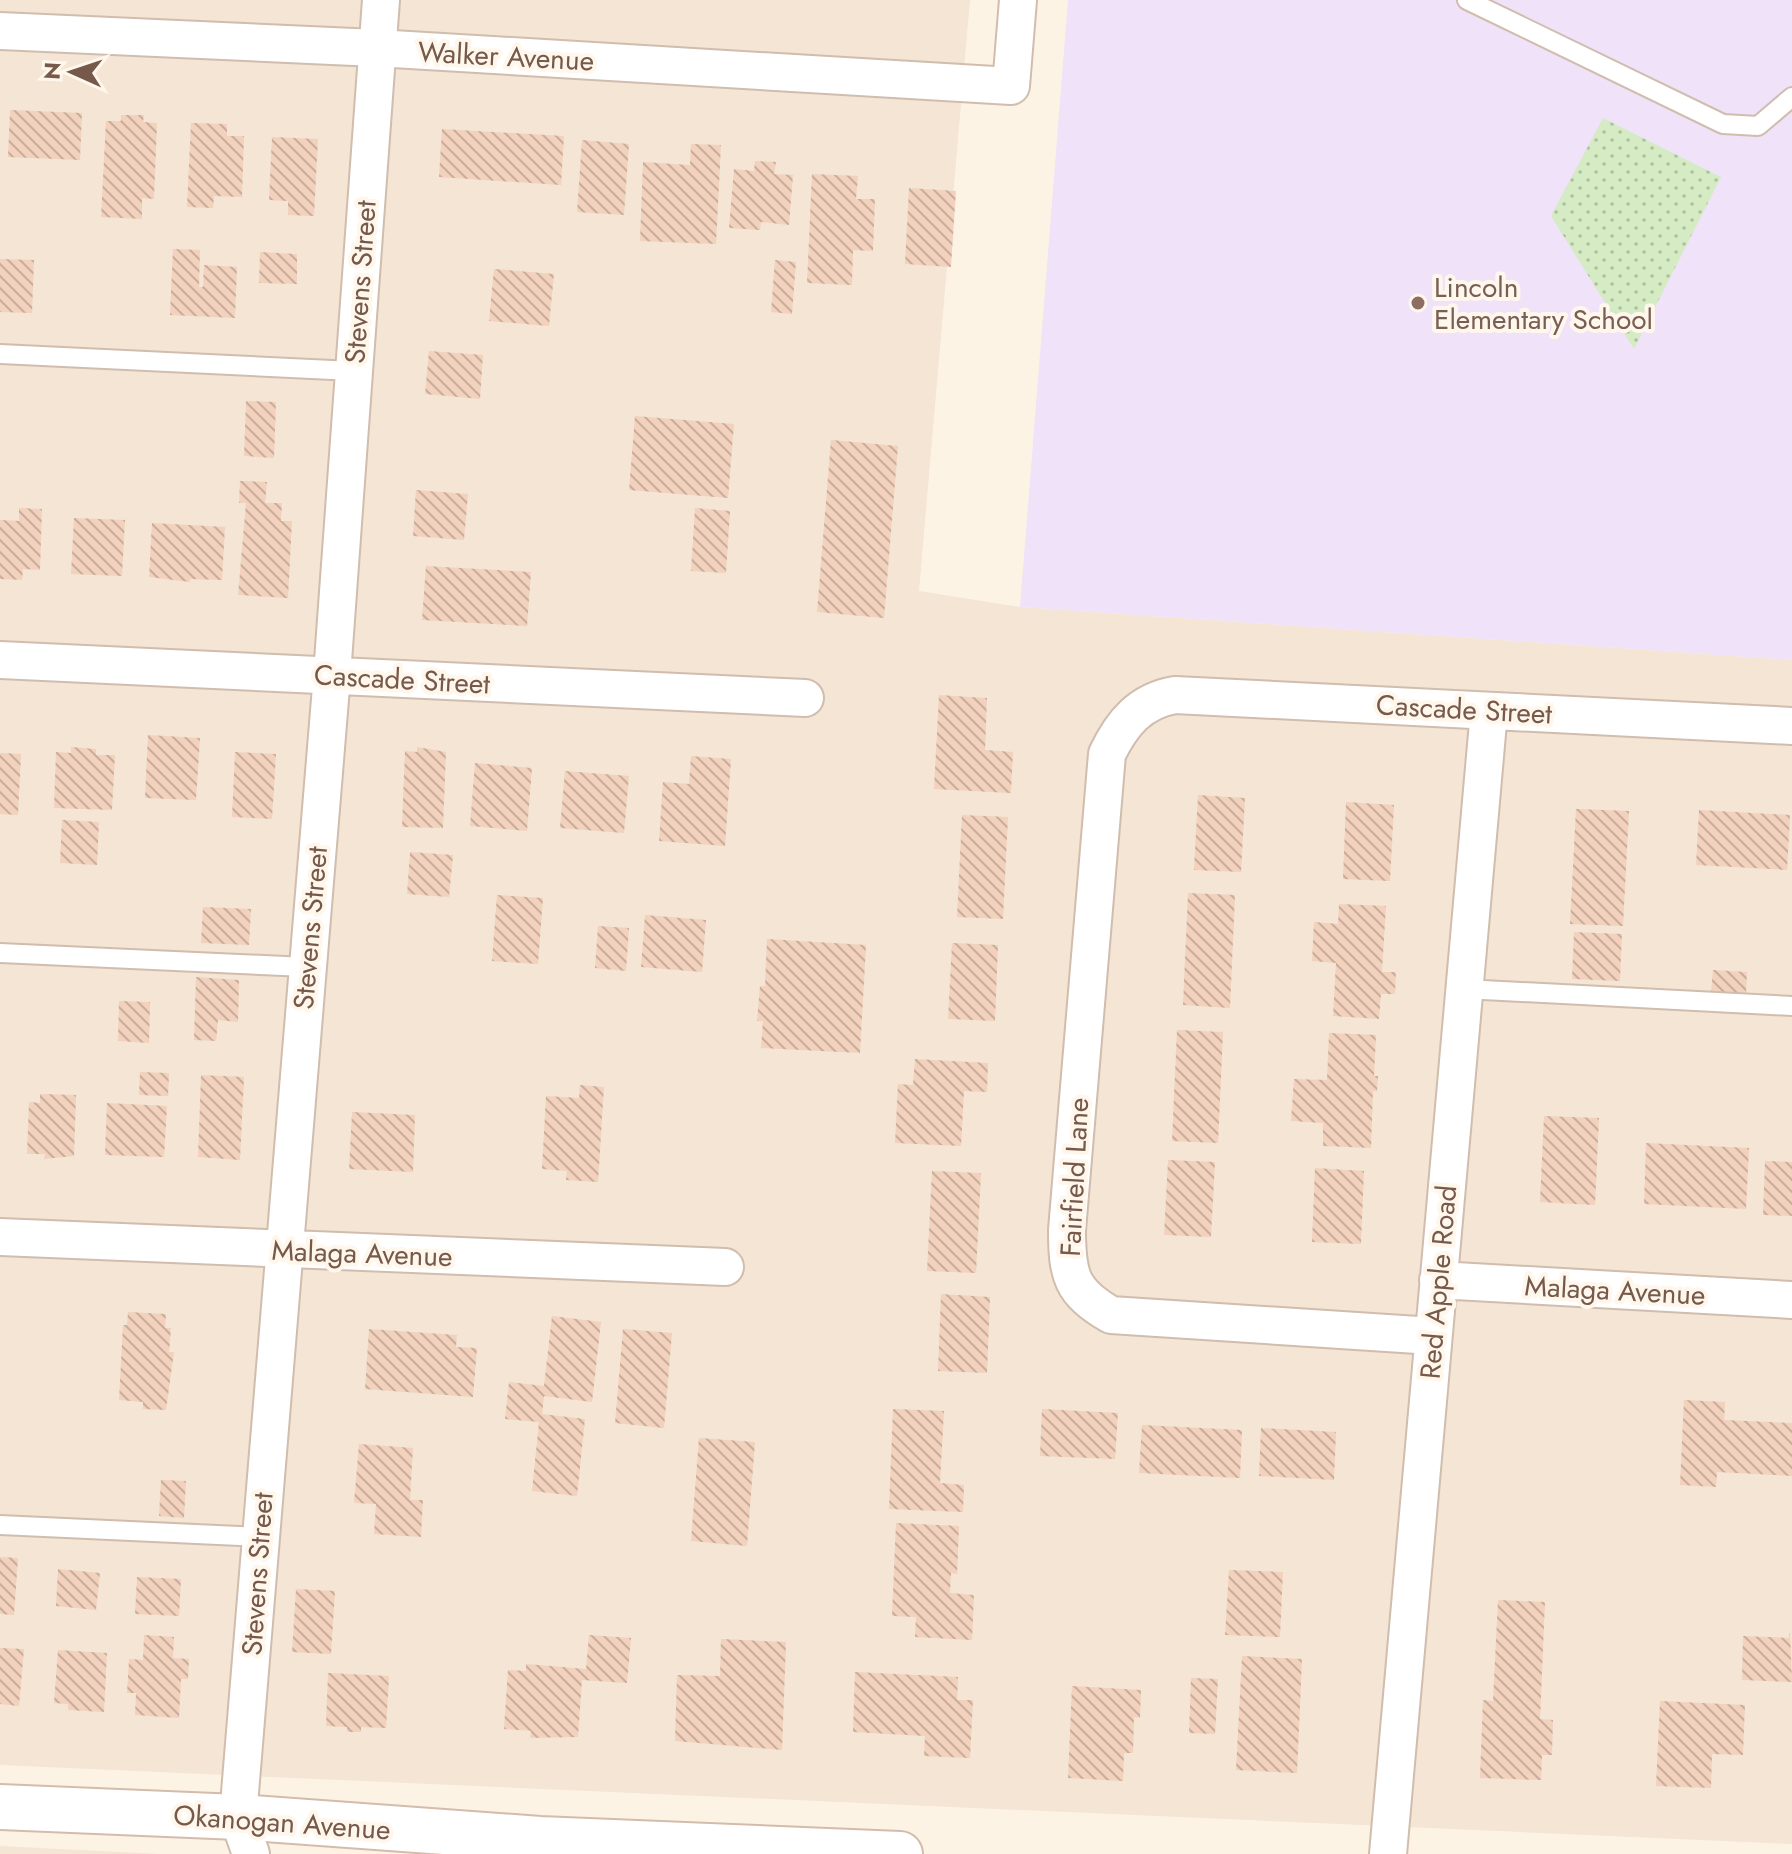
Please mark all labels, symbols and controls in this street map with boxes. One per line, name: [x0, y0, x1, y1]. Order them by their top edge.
street label: Walker Avenue: [417, 31, 595, 82]
north arrow: [32, 32, 112, 112]
text: N: [36, 61, 68, 81]
street label: Stevens Street: [334, 199, 387, 365]
place label: Lincoln Elementary School: [1434, 267, 1653, 340]
marker: Lincoln Elementary School: [1409, 294, 1427, 312]
street label: Cascade Street: [313, 654, 491, 705]
street label: Cascade Street: [1375, 684, 1553, 735]
street label: Stevens Street: [283, 845, 338, 1011]
street label: Fairfield Lane: [1050, 1096, 1099, 1258]
street label: Red Apple Road: [1410, 1183, 1467, 1381]
street label: Malaga Avenue: [271, 1230, 453, 1277]
street label: Malaga Avenue: [1523, 1265, 1706, 1316]
street label: Stevens Street: [231, 1491, 284, 1657]
street label: Okanogan Avenue: [172, 1794, 392, 1851]

